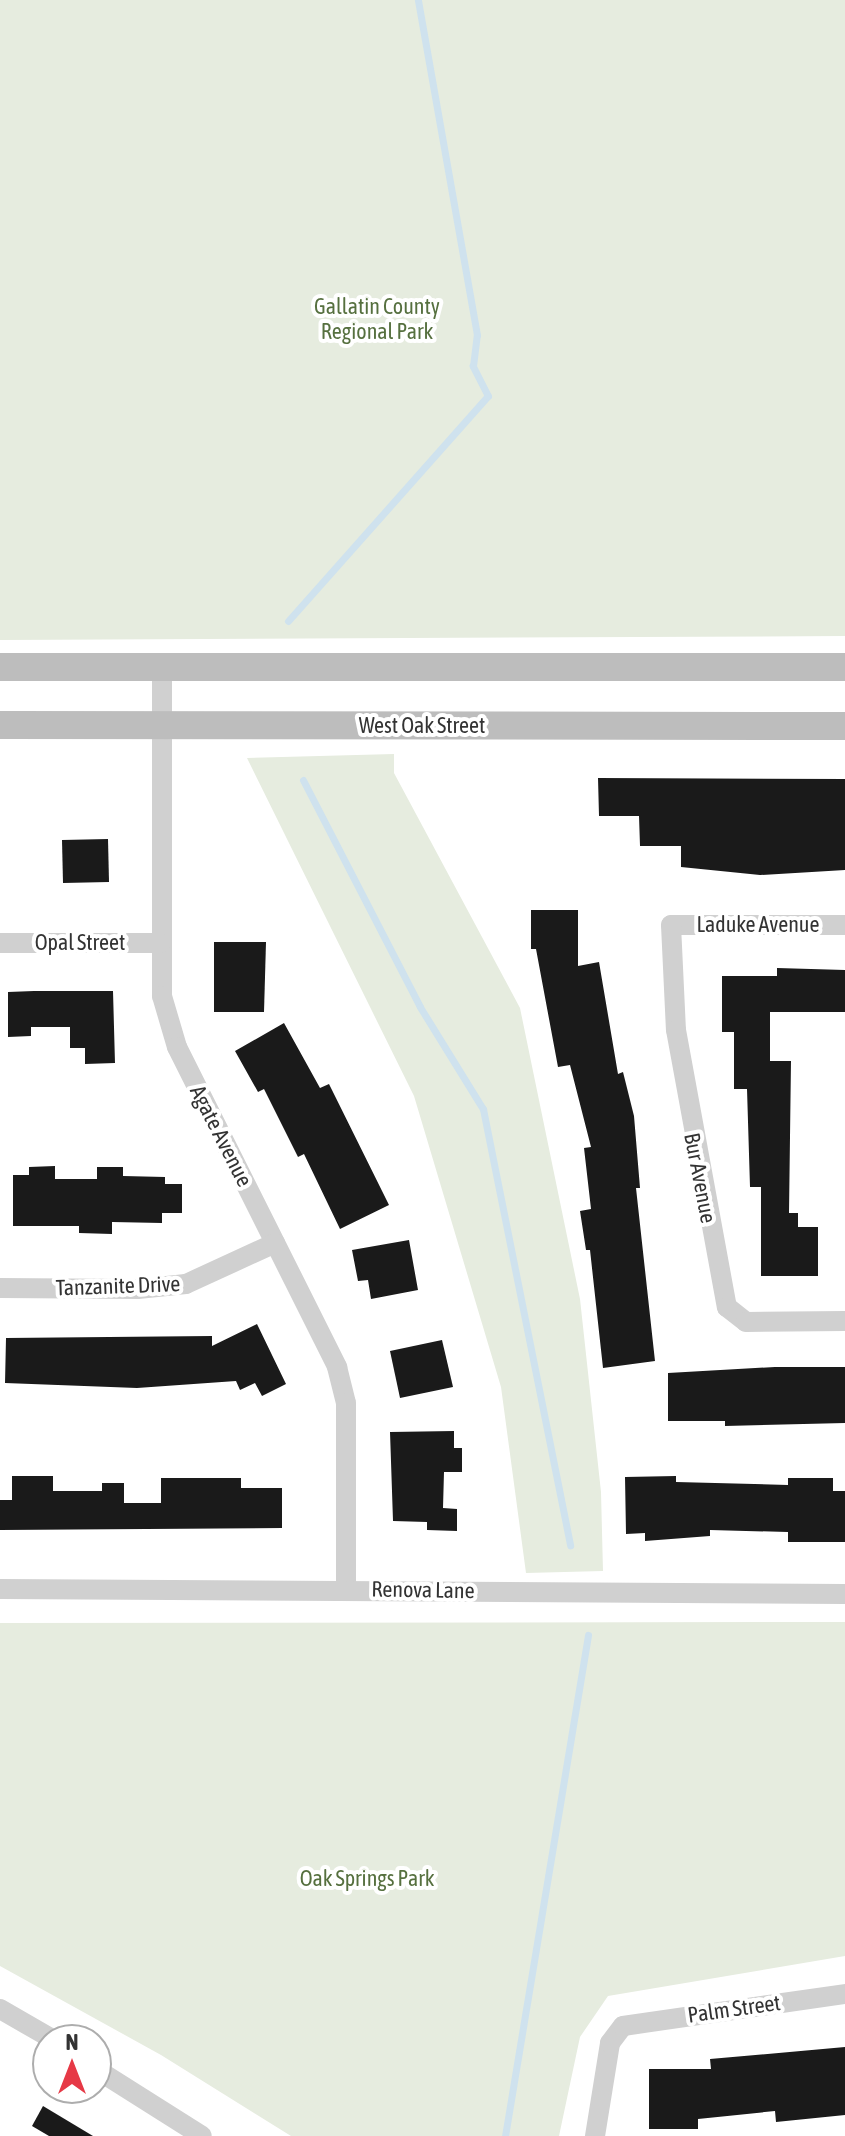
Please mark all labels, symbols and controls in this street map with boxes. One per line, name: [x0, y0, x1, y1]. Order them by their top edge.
park label: Gallatin County Regional Park: [314, 293, 440, 344]
street label: West Oak Street: [359, 713, 485, 739]
street label: Laduke Avenue: [697, 912, 819, 938]
street label: Opal Street: [35, 930, 125, 956]
street label: Agate Avenue: [184, 1081, 258, 1191]
street label: Bur Avenue: [678, 1131, 722, 1225]
street label: Tanzanite Drive: [55, 1271, 181, 1301]
street label: Renova Lane: [371, 1576, 475, 1604]
park label: Oak Springs Park: [300, 1866, 434, 1892]
street label: Palm Street: [686, 1989, 782, 2029]
north arrow: [32, 2024, 112, 2104]
text: N: [66, 2029, 78, 2055]

